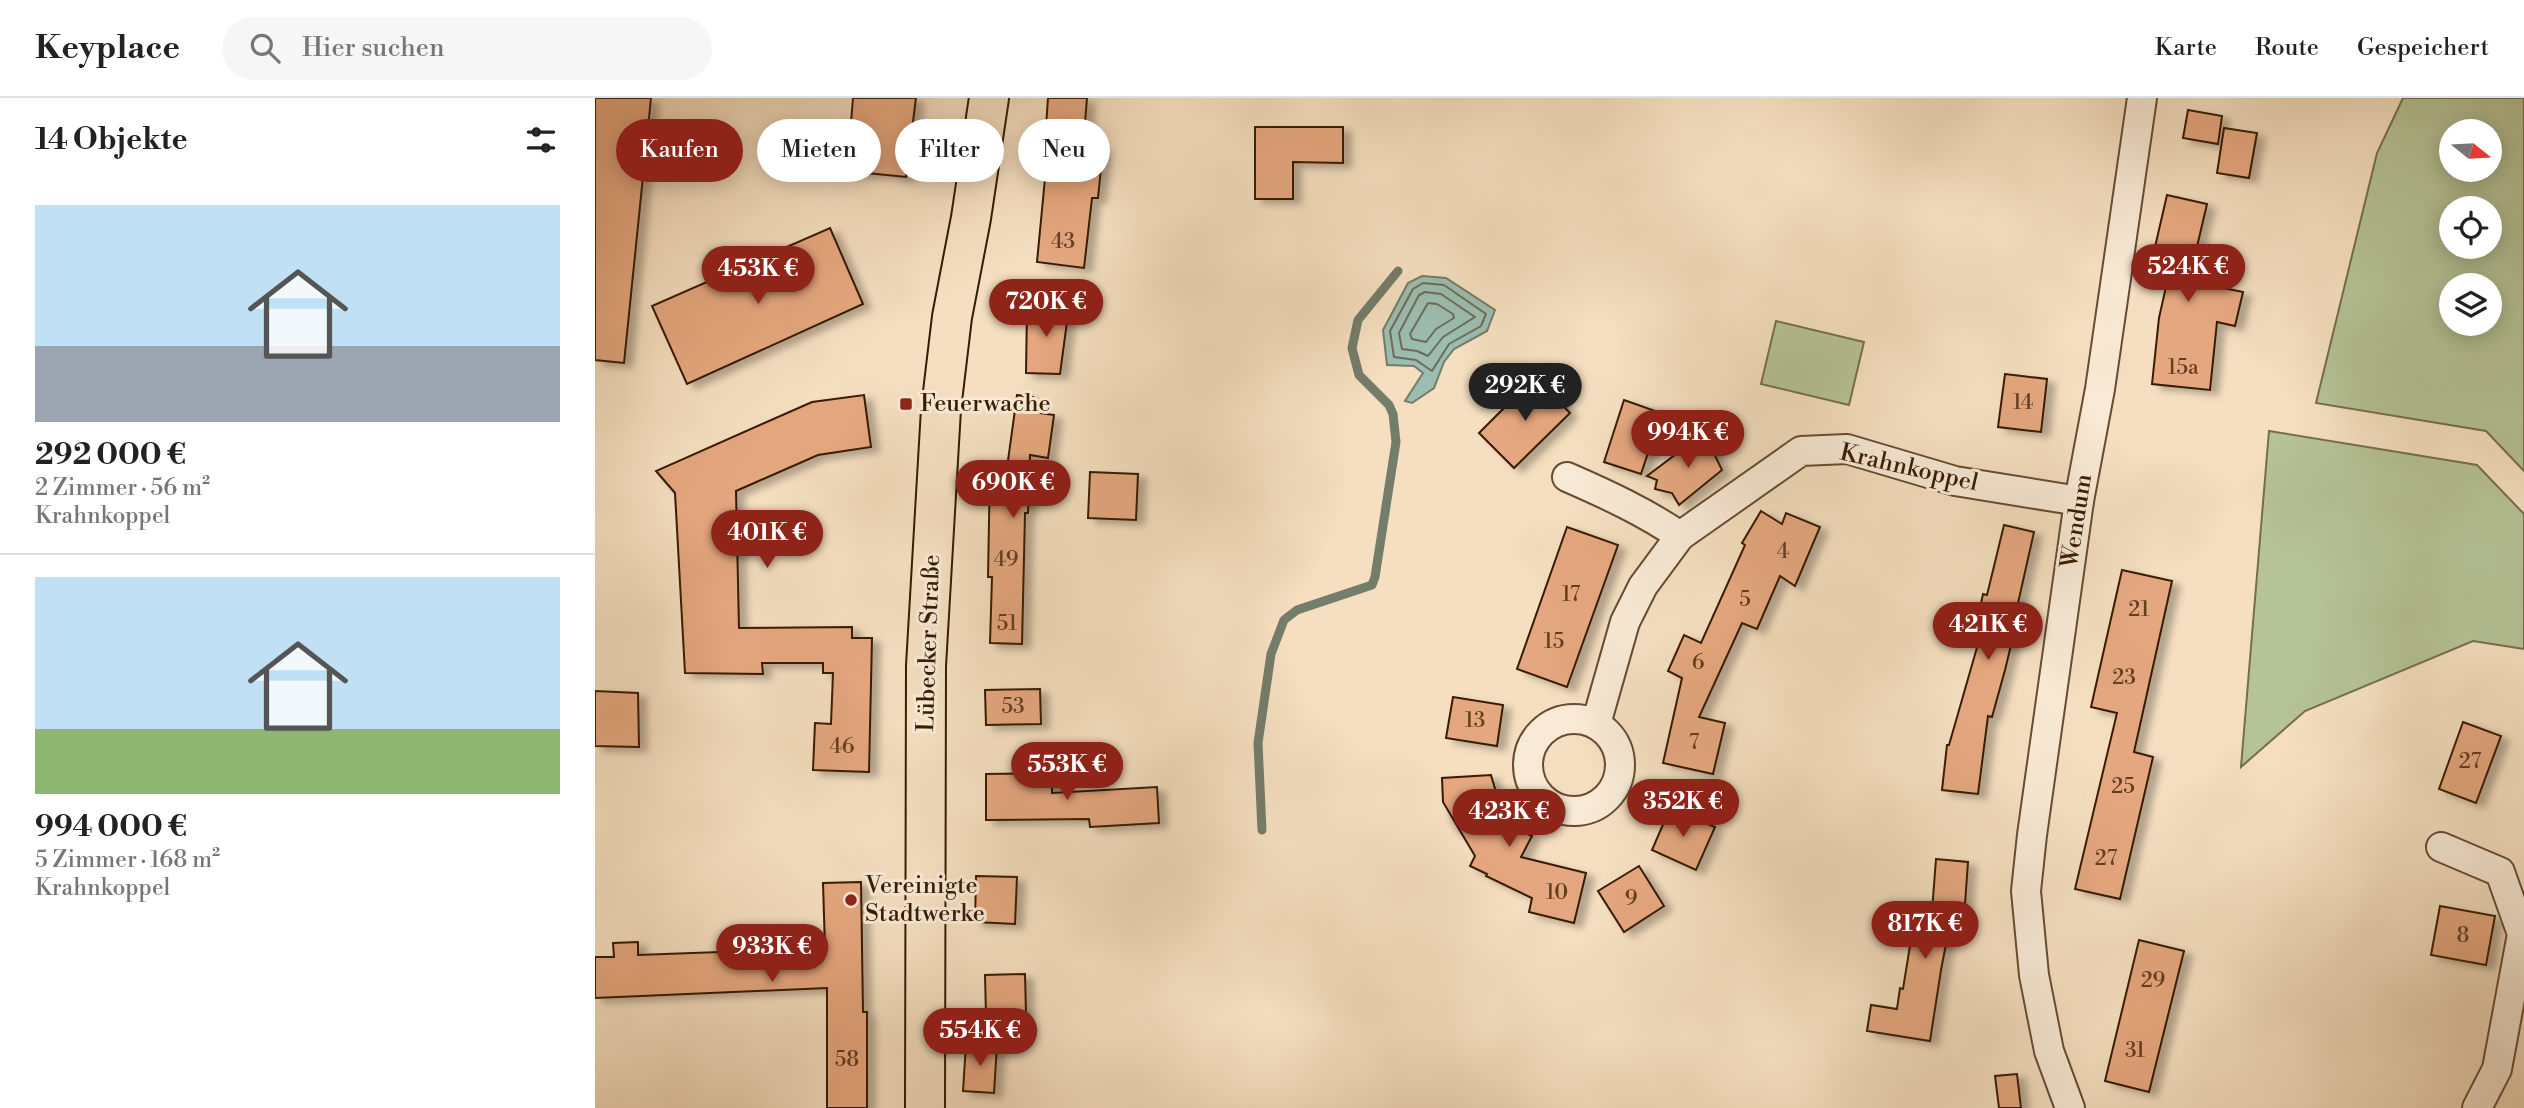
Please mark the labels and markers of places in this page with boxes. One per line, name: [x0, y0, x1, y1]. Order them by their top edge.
pin: 524K €: [2131, 244, 2245, 304]
pin: 453K €: [701, 246, 815, 306]
pin: 720K €: [989, 280, 1103, 339]
pin: 292K €: [1468, 364, 1582, 423]
place label: Feuerwache: [920, 389, 1051, 419]
marker: Feuerwache: [898, 396, 914, 412]
pin: 994K €: [1631, 410, 1745, 470]
pin: 690K €: [956, 460, 1070, 520]
pin: 401K €: [710, 510, 824, 570]
pin: 421K €: [1931, 602, 2045, 662]
pin: 553K €: [1010, 742, 1124, 802]
pin: 352K €: [1626, 780, 1740, 839]
pin: 423K €: [1452, 790, 1566, 849]
place label: Vereinigte Stadtwerke: [864, 871, 985, 929]
marker: Vereinigte Stadtwerke: [843, 892, 859, 908]
pin: 817K €: [1868, 902, 1982, 961]
pin: 933K €: [715, 924, 829, 984]
pin: 554K €: [923, 1009, 1037, 1068]

